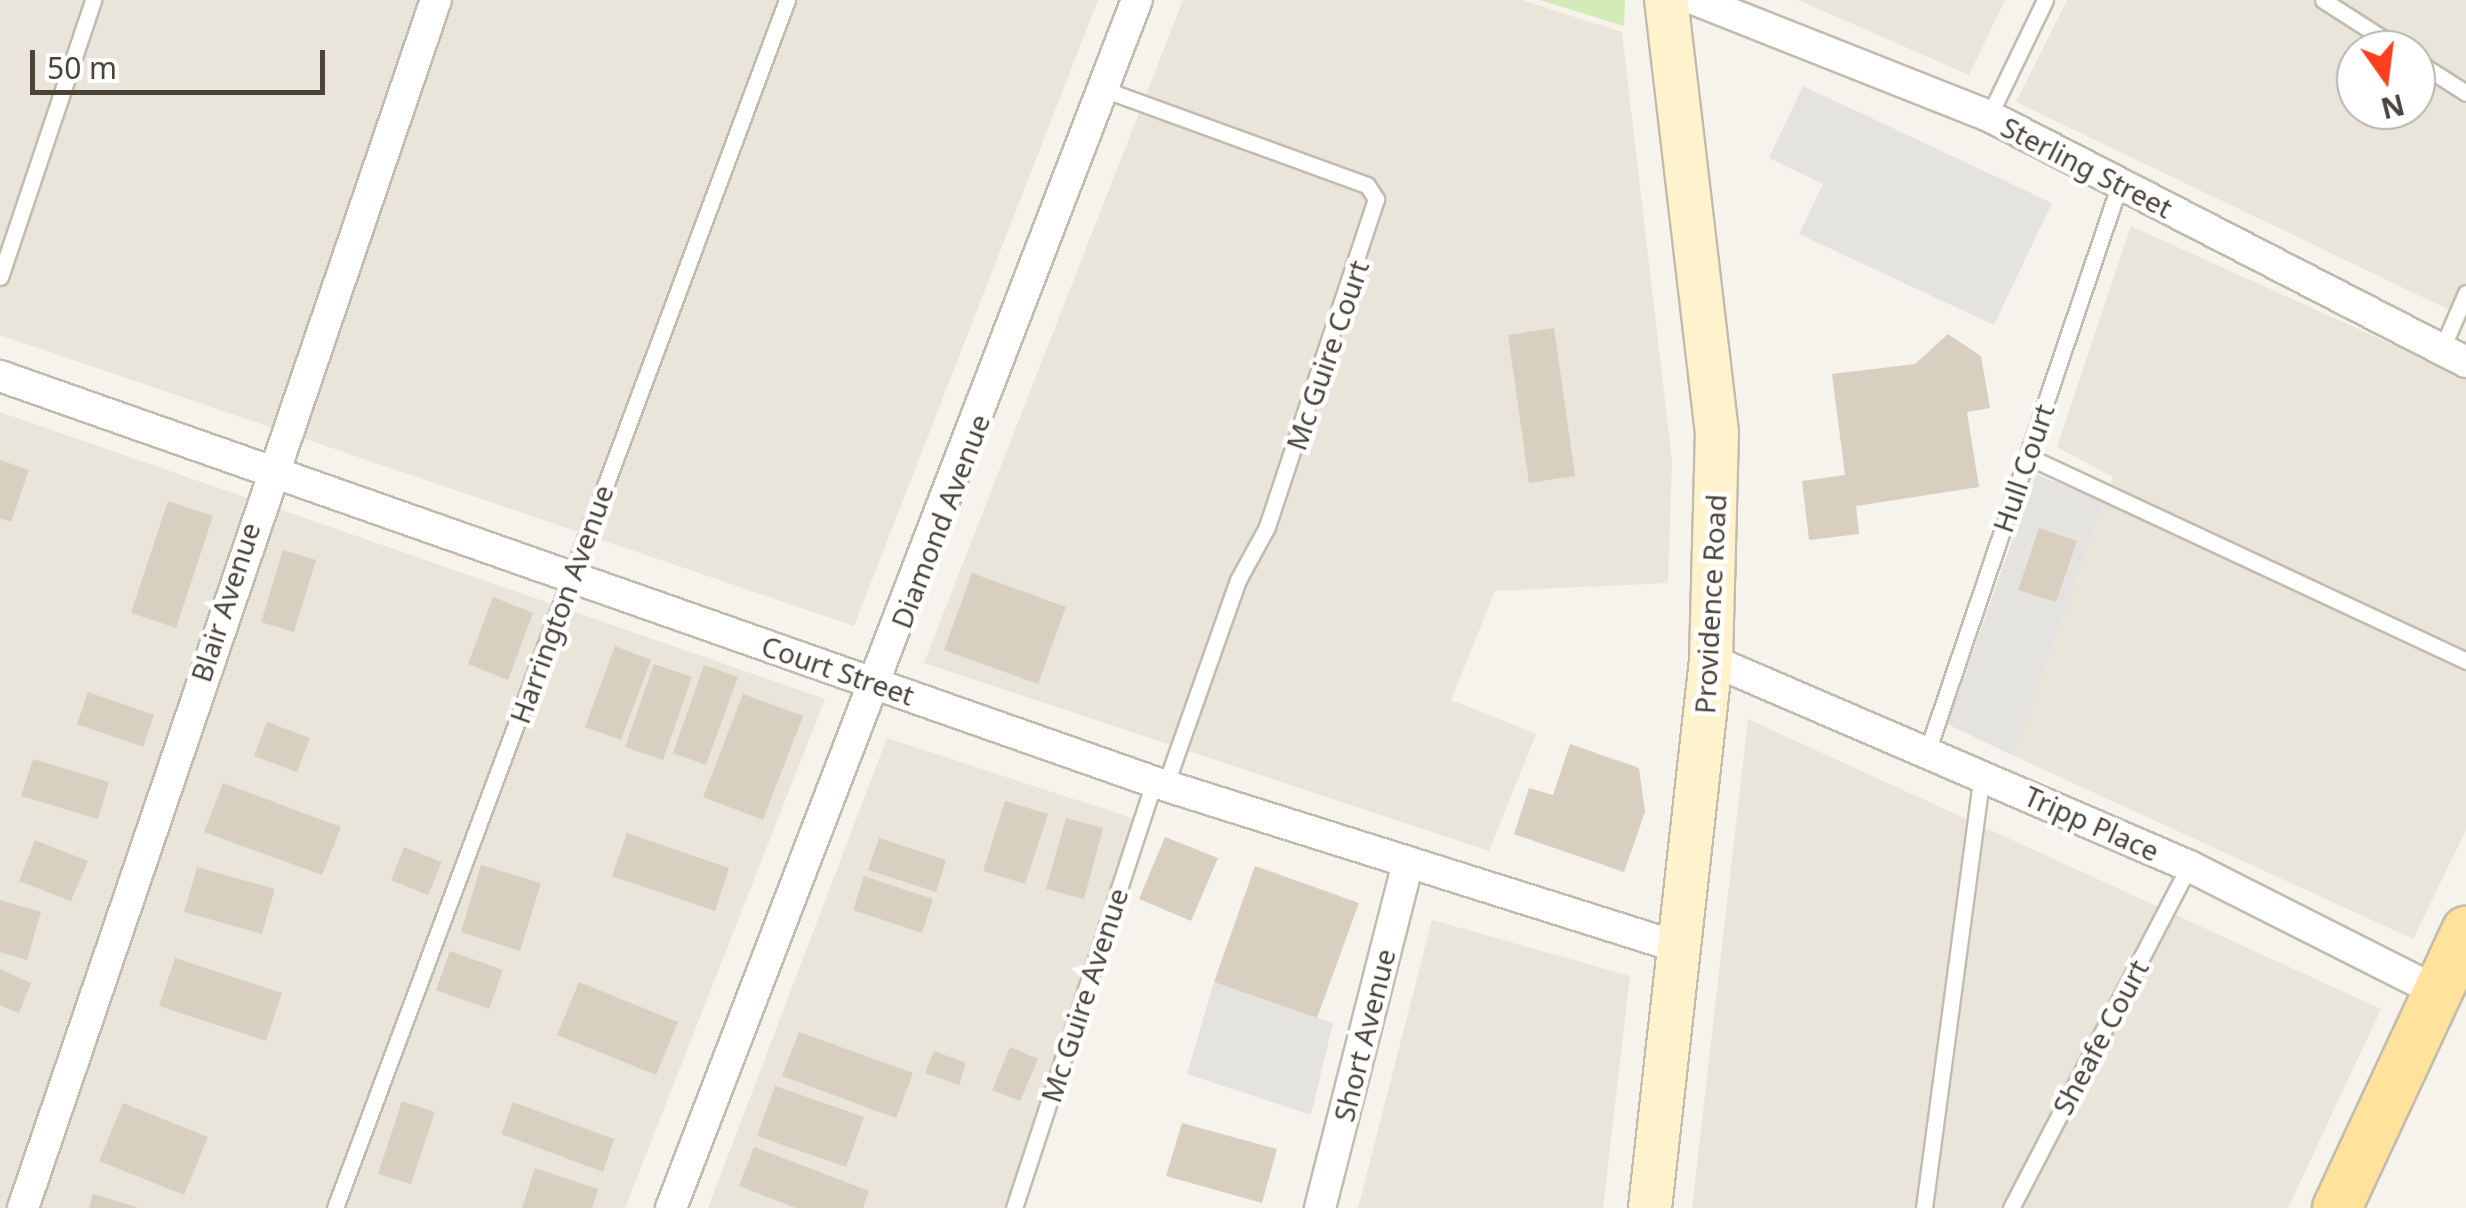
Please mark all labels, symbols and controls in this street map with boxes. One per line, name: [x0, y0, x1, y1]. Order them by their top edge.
scale bar: [35, 30, 330, 92]
north arrow: [2336, 30, 2436, 130]
text: 50 m: [47, 47, 117, 88]
text: N: [2377, 86, 2408, 128]
street label: Sterling Street: [1996, 110, 2178, 224]
street label: Mc Guire Court: [1279, 256, 1375, 454]
street label: Hull Court: [1985, 399, 2061, 537]
street label: Diamond Avenue: [884, 409, 996, 633]
street label: Harrington Avenue: [502, 480, 620, 728]
street label: Providence Road: [1687, 493, 1733, 715]
street label: Blair Avenue: [183, 518, 267, 686]
street label: Court Street: [757, 628, 919, 712]
street label: Tripp Place: [2019, 778, 2165, 868]
street label: Mc Guire Avenue: [1034, 884, 1134, 1106]
street label: Short Avenue: [1326, 945, 1402, 1125]
street label: Sheafe Court: [2045, 954, 2155, 1120]

